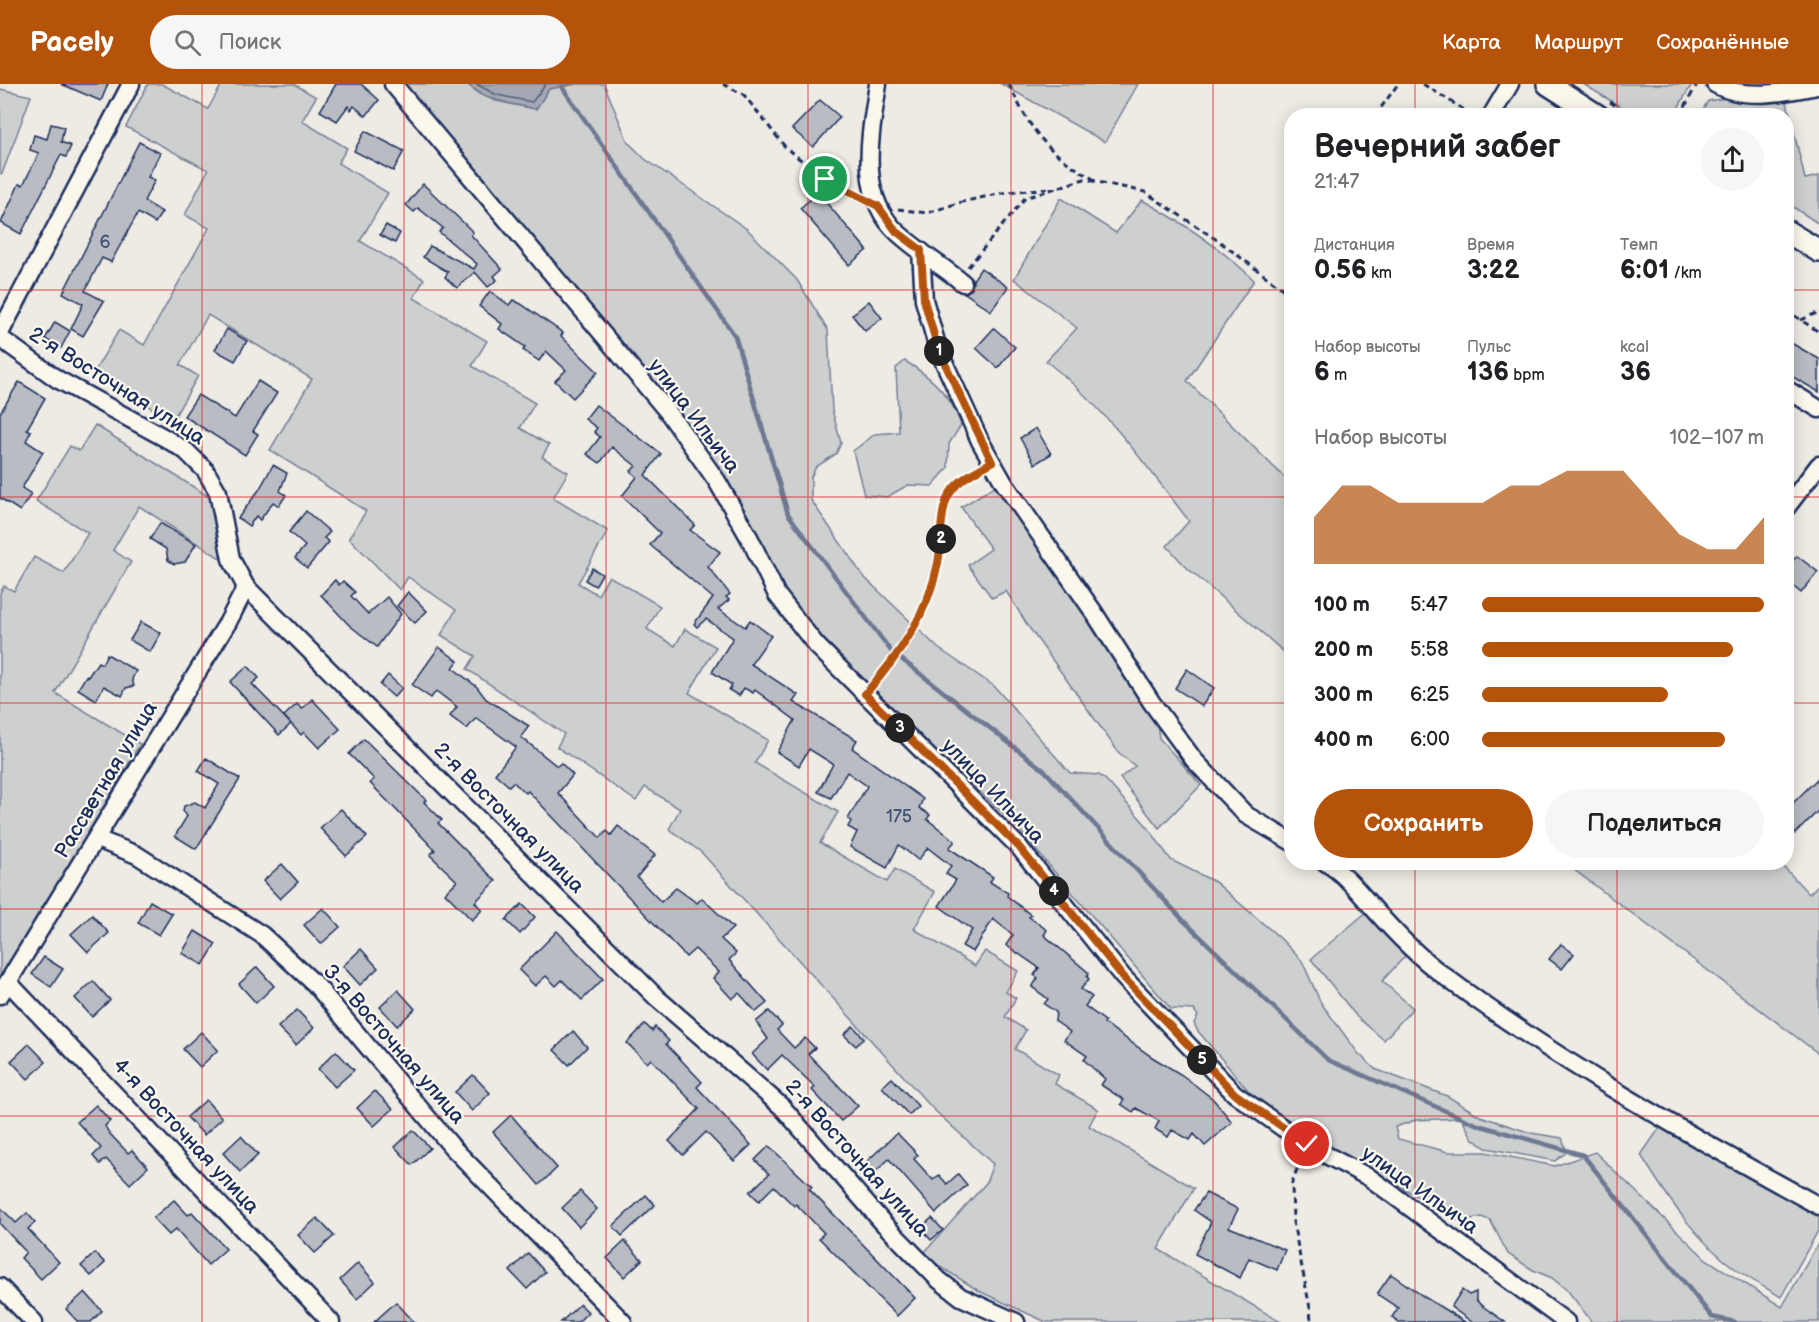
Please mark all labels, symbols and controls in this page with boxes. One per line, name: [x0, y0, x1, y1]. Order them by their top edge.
search box: [150, 15, 570, 69]
text: Pacely: [30, 26, 114, 59]
icon: search: [171, 26, 204, 59]
text: Поиск: [219, 29, 281, 56]
text: Карта: [1442, 30, 1501, 55]
text: Маршрут: [1534, 30, 1623, 55]
text: Сохранённые: [1656, 30, 1789, 55]
text: Вечерний забег: [1314, 127, 1561, 167]
button: share: [1701, 128, 1764, 191]
pin: [799, 153, 850, 204]
icon: arrive: [808, 162, 841, 195]
text: 21:47: [1314, 170, 1359, 194]
house number: 6: [100, 232, 111, 253]
text: Дистанция: [1314, 236, 1395, 255]
text: Время: [1467, 236, 1515, 255]
text: Темп: [1620, 236, 1658, 255]
text: 0.56: [1314, 255, 1367, 286]
text: 3:22: [1467, 255, 1520, 286]
text: 6:01: [1620, 255, 1669, 286]
text: km: [1367, 264, 1392, 283]
text: /km: [1669, 264, 1702, 283]
street label: 2-я Восточная улица: [24, 322, 210, 451]
pin: 1: [924, 336, 954, 366]
text: Набор высоты: [1314, 338, 1421, 357]
text: Пульс: [1467, 338, 1511, 357]
text: kcal: [1620, 338, 1649, 357]
text: 1: [936, 341, 942, 360]
street label: улица Ильича: [643, 354, 745, 479]
text: 6: [1314, 357, 1330, 388]
text: 136: [1467, 357, 1509, 388]
text: 36: [1620, 357, 1651, 388]
text: m: [1330, 366, 1347, 385]
text: bpm: [1509, 366, 1545, 385]
text: Набор высоты: [1314, 426, 1447, 450]
text: 102–107 m: [1669, 426, 1764, 450]
pin: 2: [926, 524, 956, 554]
text: 2: [936, 529, 946, 548]
text: 100 m: [1314, 593, 1370, 617]
text: 5:47: [1410, 593, 1448, 617]
text: 200 m: [1314, 638, 1373, 662]
text: 5:58: [1410, 638, 1449, 662]
text: 300 m: [1314, 683, 1373, 707]
text: 6:25: [1410, 683, 1450, 707]
street label: Рассветная улица: [49, 697, 163, 863]
pin: 3: [885, 713, 915, 743]
text: 3: [895, 718, 905, 737]
text: 400 m: [1314, 728, 1373, 752]
text: 6:00: [1410, 728, 1450, 752]
street label: улица Ильича: [937, 733, 1050, 849]
street label: 2-я Восточная улица: [428, 737, 590, 899]
button: Сохранить: [1314, 789, 1533, 858]
button: Поделиться: [1545, 789, 1764, 858]
house number: 175: [886, 806, 912, 827]
pin: 4: [1039, 876, 1069, 906]
text: 4: [1049, 881, 1059, 900]
street label: 3-я Восточная улица: [318, 959, 471, 1129]
pin: 5: [1187, 1045, 1217, 1075]
text: 5: [1197, 1050, 1207, 1069]
street label: 4-я Восточная улица: [108, 1053, 265, 1219]
street label: 2-я Восточная улица: [780, 1074, 935, 1242]
pin: [1281, 1118, 1332, 1169]
icon: check: [1290, 1127, 1323, 1160]
street label: улица Ильича: [1357, 1141, 1484, 1240]

